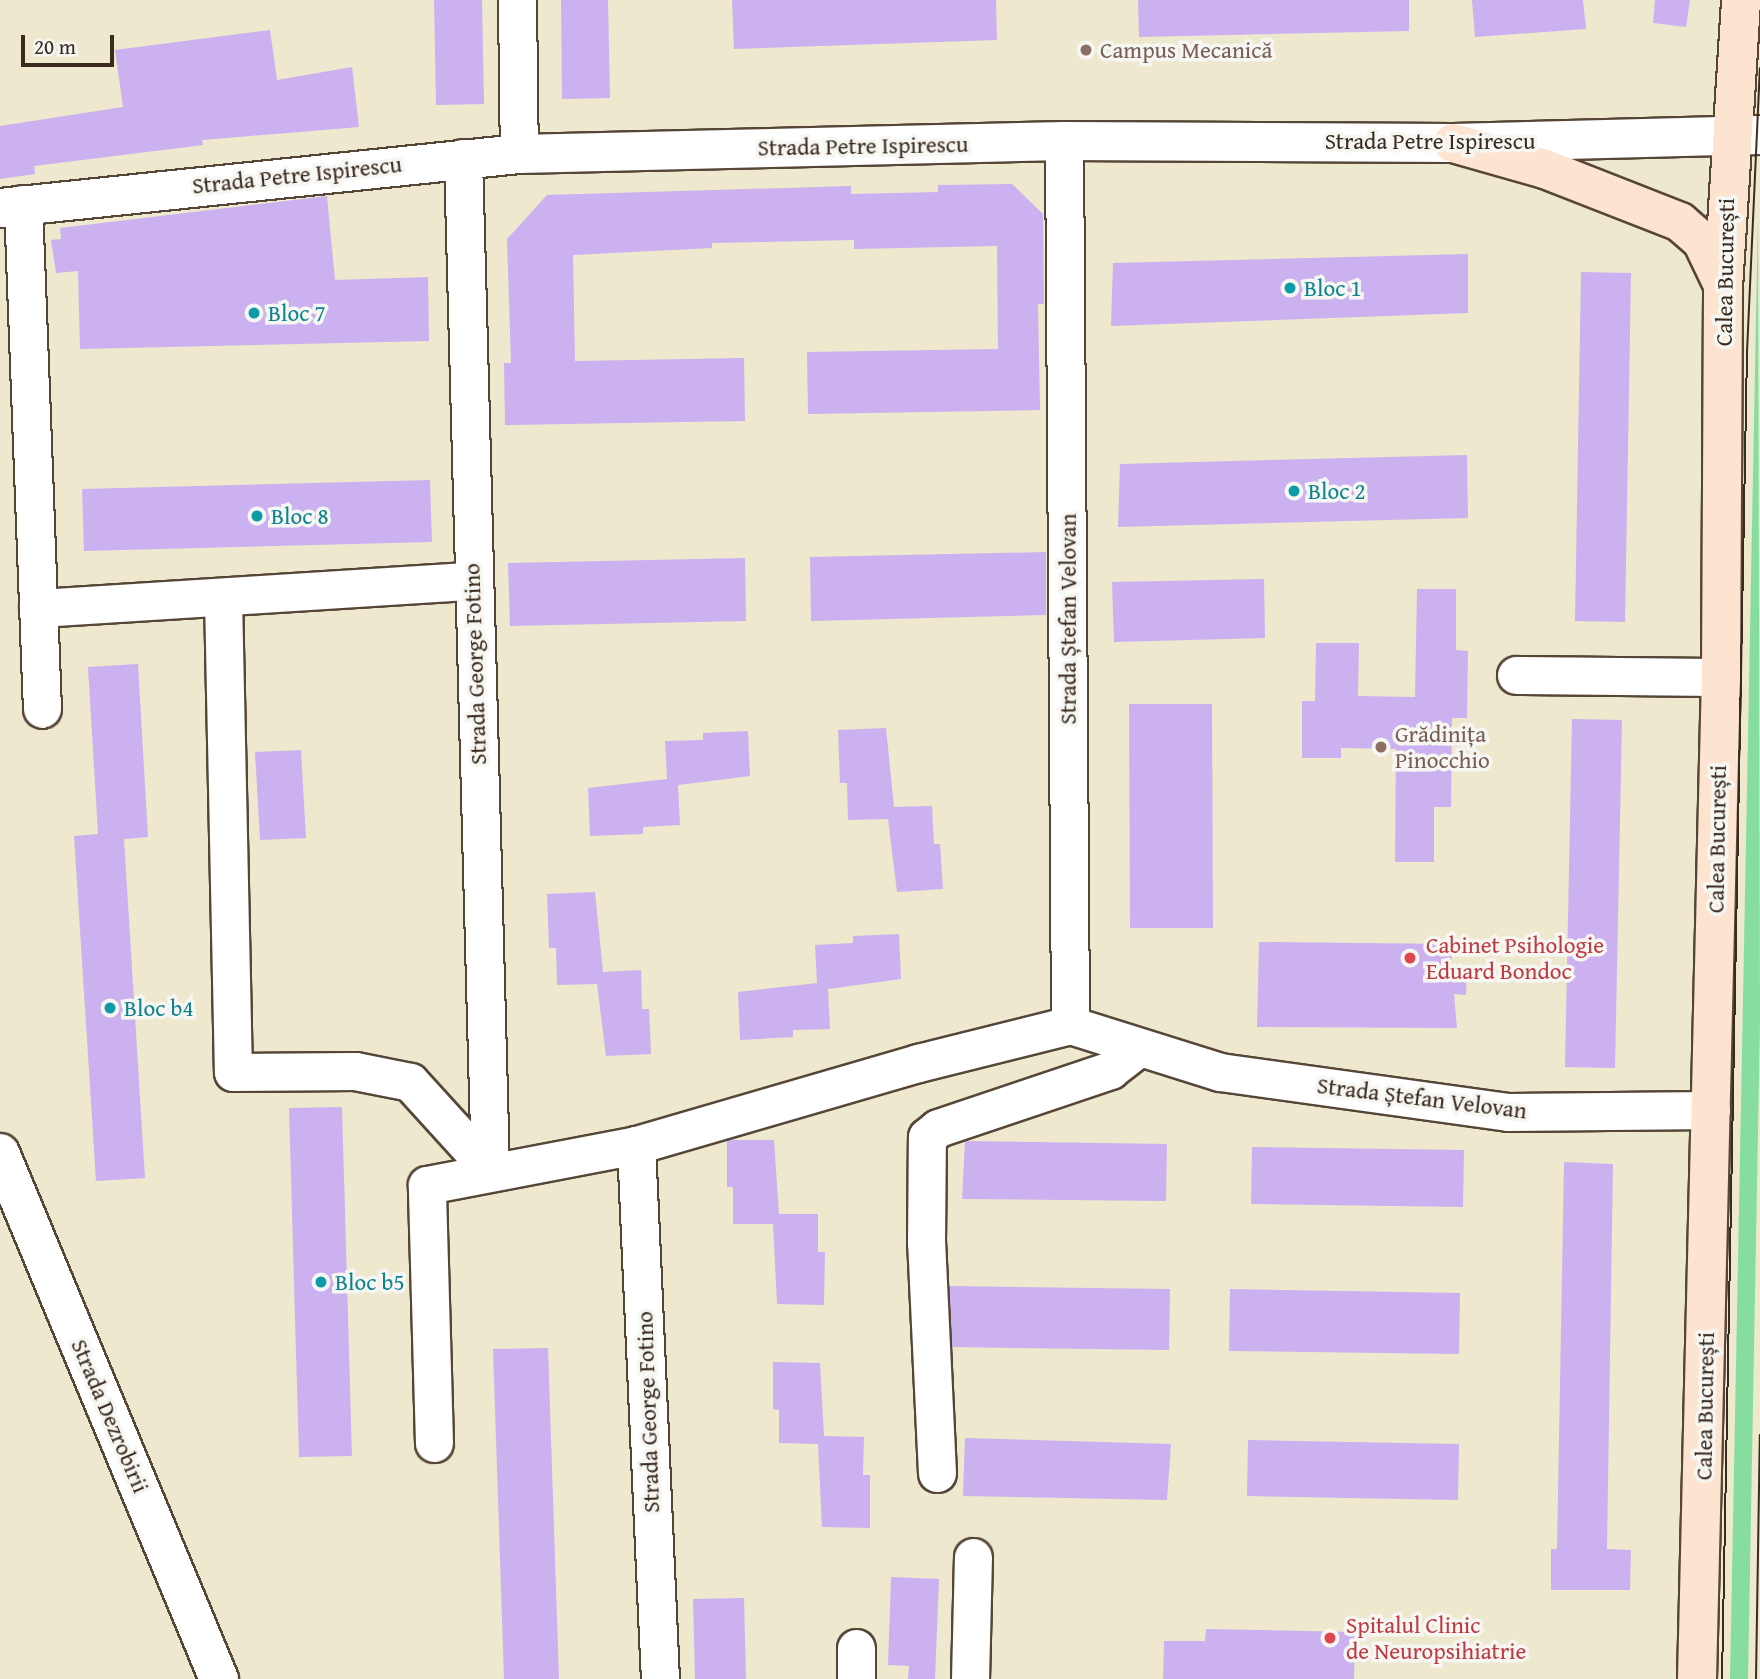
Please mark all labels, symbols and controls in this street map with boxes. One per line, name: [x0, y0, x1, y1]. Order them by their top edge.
scale bar: [24, 21, 117, 65]
text: 20 m: [34, 31, 76, 62]
place label: Campus Mecanică: [1100, 36, 1272, 64]
marker: Campus Mecanică: [1078, 42, 1094, 58]
street label: Strada Petre Ispirescu: [1325, 127, 1535, 155]
street label: Strada Petre Ispirescu: [757, 130, 969, 162]
street label: Strada Petre Ispirescu: [191, 150, 403, 200]
street label: Calea București: [1710, 198, 1740, 346]
place label: Bloc 1: [1304, 274, 1362, 302]
marker: Bloc 1: [1282, 280, 1298, 296]
place label: Bloc 7: [268, 299, 326, 327]
marker: Bloc 7: [246, 305, 262, 321]
place label: Bloc 2: [1308, 477, 1366, 505]
marker: Bloc 2: [1286, 483, 1302, 499]
place label: Bloc 8: [271, 502, 329, 530]
marker: Bloc 8: [249, 508, 265, 524]
street label: Strada Ștefan Velovan: [1054, 513, 1082, 725]
street label: Strada George Fotino: [458, 563, 492, 765]
place label: Grădinița Pinocchio: [1395, 720, 1490, 774]
marker: Grădinița Pinocchio: [1373, 739, 1389, 755]
street label: Calea București: [1702, 765, 1732, 913]
place label: Cabinet Psihologie Eduard Bondoc: [1426, 931, 1604, 985]
marker: Cabinet Psihologie Eduard Bondoc: [1400, 948, 1420, 968]
place label: Bloc b4: [124, 994, 193, 1022]
marker: Bloc b4: [102, 1000, 118, 1016]
street label: Strada Ștefan Velovan: [1316, 1071, 1528, 1125]
place label: Bloc b5: [335, 1268, 404, 1296]
marker: Bloc b5: [313, 1274, 329, 1290]
street label: Strada George Fotino: [631, 1311, 665, 1513]
street label: Calea București: [1690, 1332, 1720, 1480]
street label: Strada Dezrobirii: [65, 1335, 155, 1497]
place label: Spitalul Clinic de Neuropsihiatrie: [1346, 1611, 1526, 1665]
marker: Spitalul Clinic de Neuropsihiatrie: [1320, 1628, 1340, 1648]

